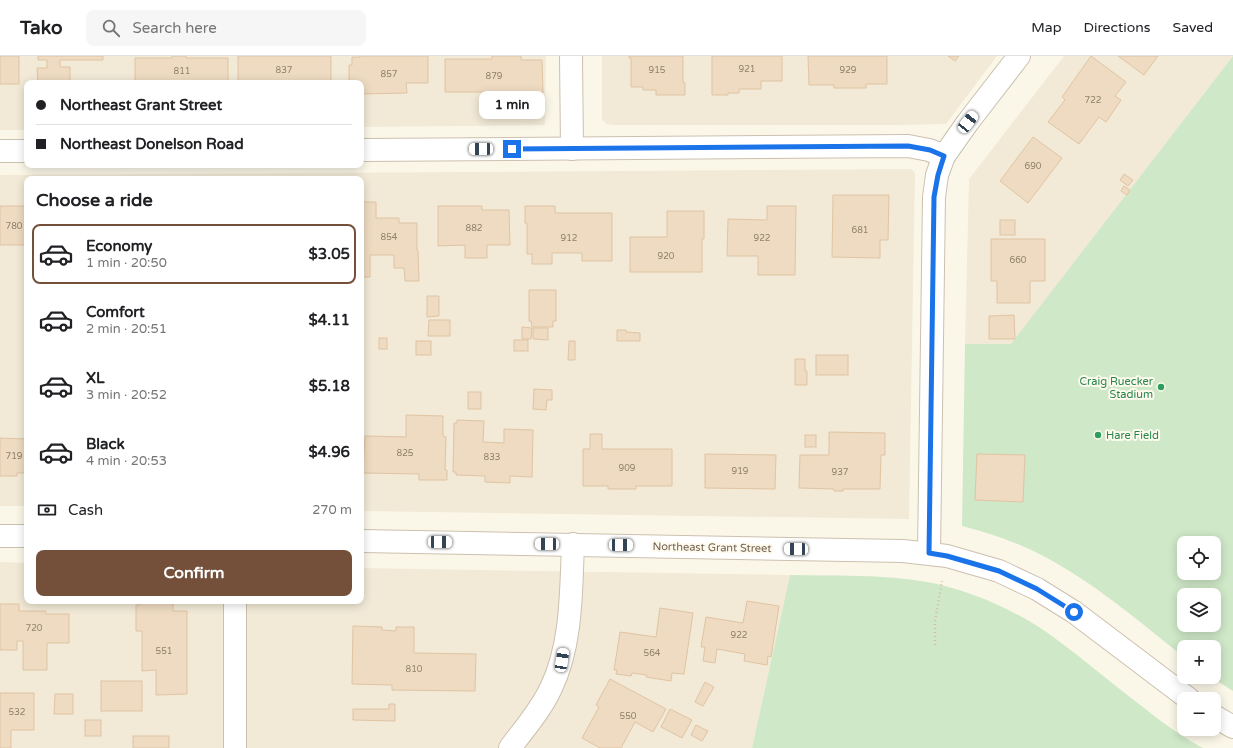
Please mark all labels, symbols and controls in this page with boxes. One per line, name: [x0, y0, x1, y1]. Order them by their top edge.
search box: [86, 10, 366, 46]
text: Tako: [20, 17, 62, 39]
icon: search: [100, 17, 122, 39]
text: Search here: [132, 19, 217, 37]
text: Map: [1031, 19, 1062, 36]
text: Directions: [1084, 19, 1151, 36]
text: Saved: [1173, 19, 1213, 36]
house number: 921: [739, 64, 755, 75]
house number: 837: [276, 65, 293, 76]
house number: 915: [649, 65, 666, 76]
house number: 929: [840, 65, 857, 76]
house number: 811: [174, 66, 190, 77]
house number: 857: [381, 69, 398, 80]
house number: 879: [486, 71, 503, 82]
callout: 1 min: [479, 91, 545, 119]
house number: 722: [1085, 95, 1101, 106]
text: Northeast Grant Street: [60, 96, 222, 114]
text: 1 min: [495, 97, 529, 113]
car: [956, 109, 980, 135]
text: Northeast Donelson Road: [60, 135, 244, 153]
route end: [503, 140, 521, 158]
car: [469, 143, 493, 155]
house number: 690: [1025, 161, 1042, 172]
text: Choose a ride: [36, 189, 153, 211]
house number: 780: [6, 221, 23, 232]
house number: 882: [466, 223, 482, 234]
house number: 681: [852, 225, 868, 236]
house number: 854: [381, 232, 398, 243]
house number: 912: [561, 233, 577, 244]
house number: 922: [754, 233, 770, 244]
icon: car: [38, 236, 74, 272]
text: Economy: [86, 237, 152, 255]
text: $3.05: [309, 245, 350, 263]
house number: 920: [658, 251, 675, 262]
text: 1 min · 20:50: [86, 255, 167, 271]
house number: 660: [1010, 255, 1027, 266]
icon: car: [38, 302, 74, 338]
text: Comfort: [86, 303, 145, 321]
text: $4.11: [309, 311, 350, 329]
text: 2 min · 20:51: [86, 321, 167, 337]
icon: car: [38, 368, 74, 404]
text: XL: [86, 369, 105, 387]
place label: Craig Ruecker Stadium: [1080, 375, 1154, 401]
text: $5.18: [309, 377, 350, 395]
marker: Craig Ruecker Stadium: [1156, 382, 1166, 392]
text: 3 min · 20:52: [86, 387, 167, 403]
place label: Hare Field: [1106, 429, 1159, 442]
marker: Hare Field: [1093, 430, 1103, 440]
icon: car: [38, 434, 74, 470]
text: Black: [86, 435, 125, 453]
text: $4.96: [309, 443, 350, 461]
house number: 825: [397, 448, 414, 459]
house number: 719: [6, 451, 23, 462]
house number: 833: [484, 452, 500, 463]
text: 4 min · 20:53: [86, 453, 167, 469]
house number: 909: [619, 463, 636, 474]
house number: 919: [732, 466, 749, 477]
house number: 937: [832, 467, 849, 478]
icon: cash: [36, 499, 58, 521]
text: Cash: [68, 501, 103, 519]
text: 270 m: [312, 502, 352, 518]
car: [428, 536, 452, 548]
map controls: [1177, 536, 1221, 736]
button: locate: [1177, 536, 1221, 580]
car: [535, 538, 559, 550]
car: [609, 539, 633, 551]
street label: Northeast Grant Street: [652, 540, 772, 555]
car: [784, 543, 808, 555]
button: Confirm: [36, 550, 352, 596]
button: layers: [1177, 588, 1221, 632]
route start: [1065, 603, 1083, 621]
house number: 720: [26, 623, 43, 634]
house number: 922: [731, 630, 747, 641]
button: +: [1177, 640, 1221, 684]
house number: 551: [156, 646, 172, 657]
car: [554, 647, 570, 673]
house number: 564: [644, 648, 661, 659]
house number: 810: [406, 664, 423, 675]
button: −: [1177, 692, 1221, 736]
house number: 532: [9, 707, 25, 718]
house number: 550: [620, 711, 637, 722]

